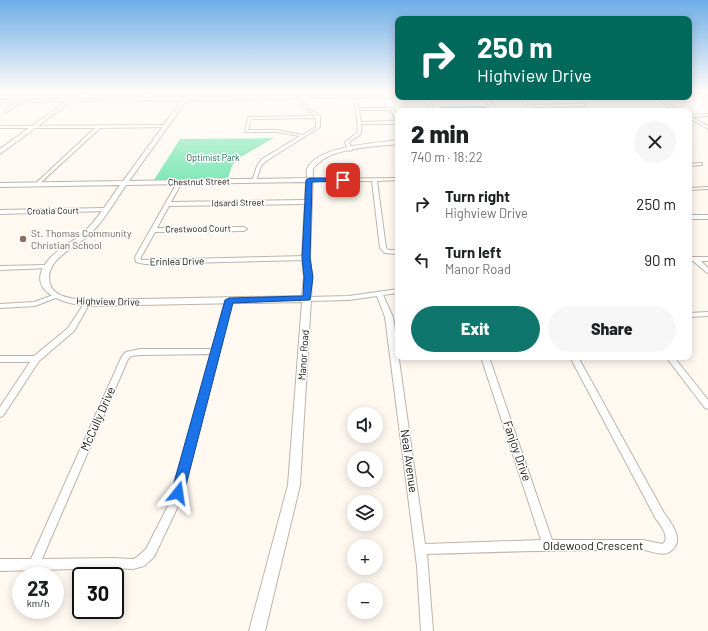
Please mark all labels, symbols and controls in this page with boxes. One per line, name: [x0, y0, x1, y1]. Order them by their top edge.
text: 250 m: [477, 30, 553, 64]
icon: right: [411, 32, 463, 84]
text: Highview Drive: [477, 64, 592, 86]
text: 2 min: [411, 119, 469, 148]
button: close: [634, 121, 676, 163]
text: 740 m · 18:22: [411, 149, 483, 165]
park label: Optimist Park: [187, 152, 240, 163]
pin: [326, 163, 360, 197]
icon: arrive: [332, 169, 354, 191]
street label: Chestnut Street: [168, 175, 230, 188]
text: Turn right: [445, 187, 510, 205]
icon: right: [411, 193, 433, 215]
text: 250 m: [636, 195, 676, 213]
street label: Idsardi Street: [211, 197, 265, 208]
street label: Croatia Court: [27, 205, 79, 216]
text: Highview Drive: [445, 205, 528, 221]
street label: Crestwood Court: [165, 222, 231, 235]
place label: St. Thomas Community Christian School: [31, 227, 132, 251]
marker: St. Thomas Community Christian School: [18, 234, 28, 244]
text: Turn left: [445, 243, 501, 261]
icon: left: [411, 249, 433, 271]
text: 90 m: [644, 251, 676, 269]
street label: Erinlea Drive: [150, 255, 204, 267]
text: Manor Road: [445, 261, 511, 277]
street label: Highview Drive: [76, 294, 140, 308]
button: Exit: [411, 306, 540, 352]
button: Share: [548, 306, 676, 352]
street label: Manor Road: [295, 329, 311, 381]
street label: McCully Drive: [77, 384, 117, 453]
map controls: [347, 407, 383, 619]
button: sound: [347, 407, 383, 443]
street label: Fanjoy Drive: [501, 419, 535, 483]
street label: Neal Avenue: [399, 428, 421, 493]
button: search: [347, 451, 383, 487]
position arrow: [157, 472, 199, 514]
button: layers: [347, 495, 383, 531]
street label: Oldewood Crescent: [543, 538, 643, 552]
button: +: [347, 539, 383, 575]
speed limit sign: 30: [72, 567, 124, 619]
text: 23: [27, 576, 49, 600]
button: −: [347, 583, 383, 619]
text: km/h: [27, 597, 49, 609]

